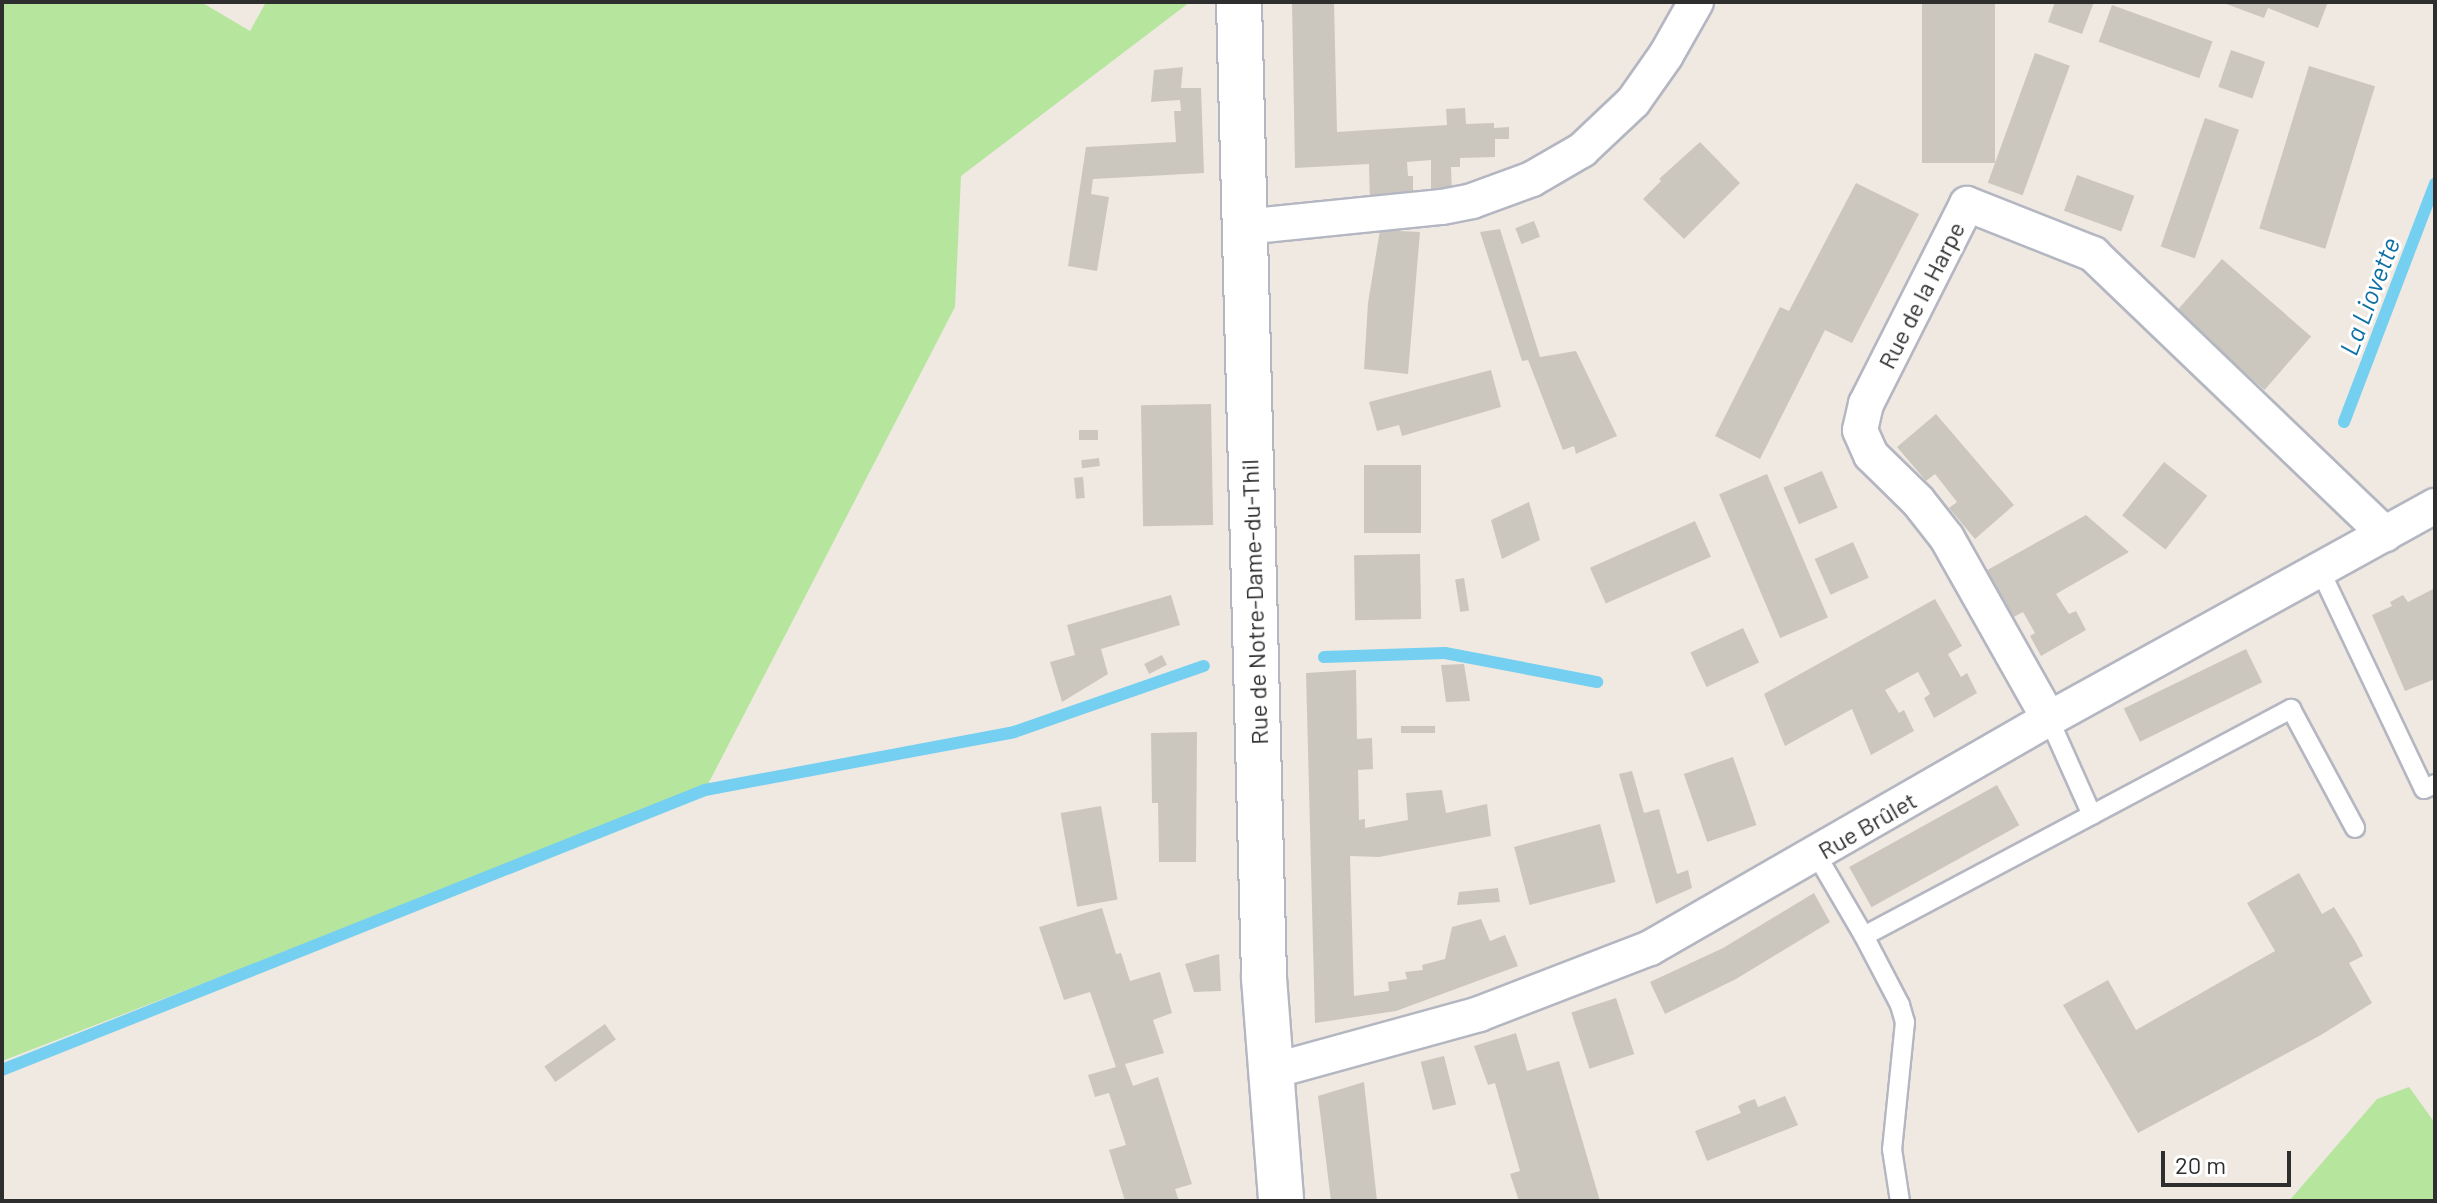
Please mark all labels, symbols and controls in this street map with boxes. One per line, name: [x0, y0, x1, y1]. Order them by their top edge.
street label: Rue de la Harpe: [1872, 217, 1970, 373]
water label: La Liovette: [2332, 233, 2406, 359]
street label: Rue de Notre-Dame-du-Thil: [1235, 459, 1273, 745]
street label: Rue Brûlet: [1813, 785, 1921, 865]
scale bar: [2165, 1135, 2295, 1185]
text: 20 m: [2175, 1150, 2226, 1179]

